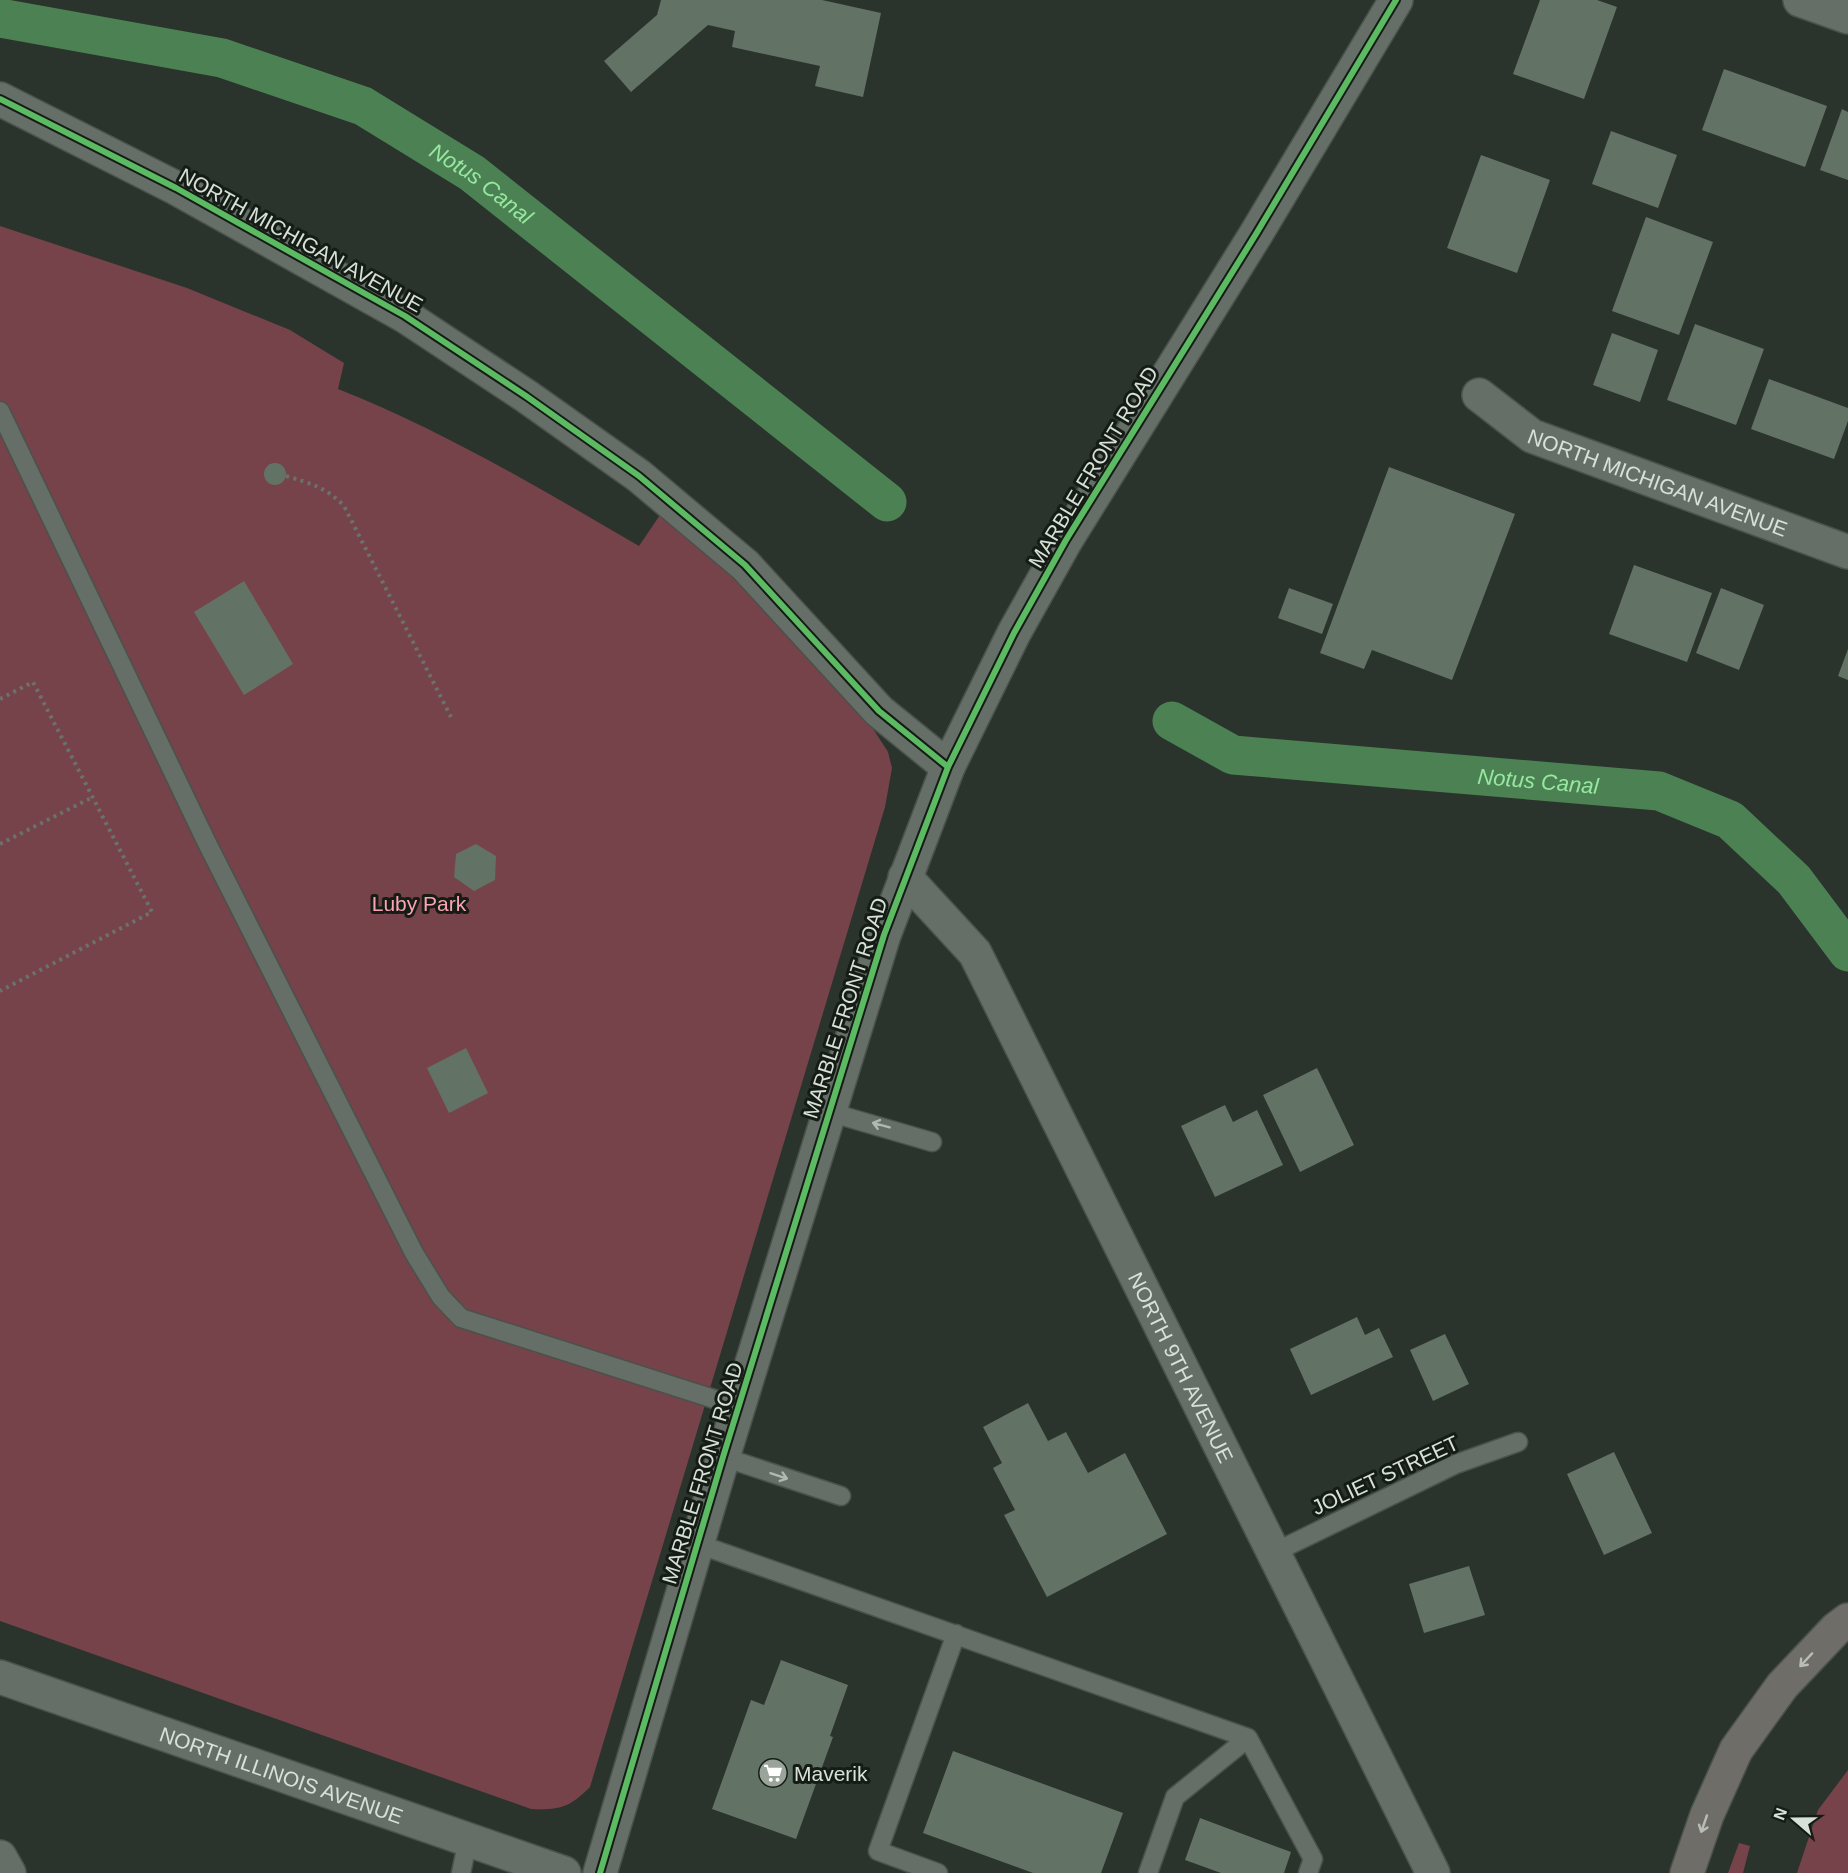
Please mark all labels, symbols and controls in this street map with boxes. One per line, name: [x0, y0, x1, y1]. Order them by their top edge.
water label: Notus Canal: [425, 138, 539, 230]
street label: NORTH MICHIGAN AVENUE: [175, 163, 427, 317]
street label: MARBLE FRONT ROAD: [1024, 362, 1162, 572]
street label: NORTH MICHIGAN AVENUE: [1525, 424, 1791, 540]
water label: Notus Canal: [1477, 763, 1601, 798]
park label: Luby Park: [372, 892, 467, 915]
street label: MARBLE FRONT ROAD: [798, 895, 892, 1121]
one-way arrow: [872, 1119, 891, 1131]
street label: NORTH 9TH AVENUE: [1124, 1268, 1238, 1466]
street label: MARBLE FRONT ROAD: [657, 1359, 747, 1587]
street label: JOLIET STREET: [1308, 1431, 1462, 1519]
one-way arrow: [769, 1471, 788, 1482]
one-way arrow: [1799, 1653, 1813, 1668]
street label: NORTH ILLINOIS AVENUE: [157, 1722, 406, 1828]
supermarket icon: Maverik: [757, 1757, 789, 1789]
place label: Maverik: [794, 1762, 868, 1785]
north arrow: [1764, 1789, 1824, 1849]
text: N: [1770, 1806, 1790, 1822]
one-way arrow: [1697, 1814, 1708, 1833]

